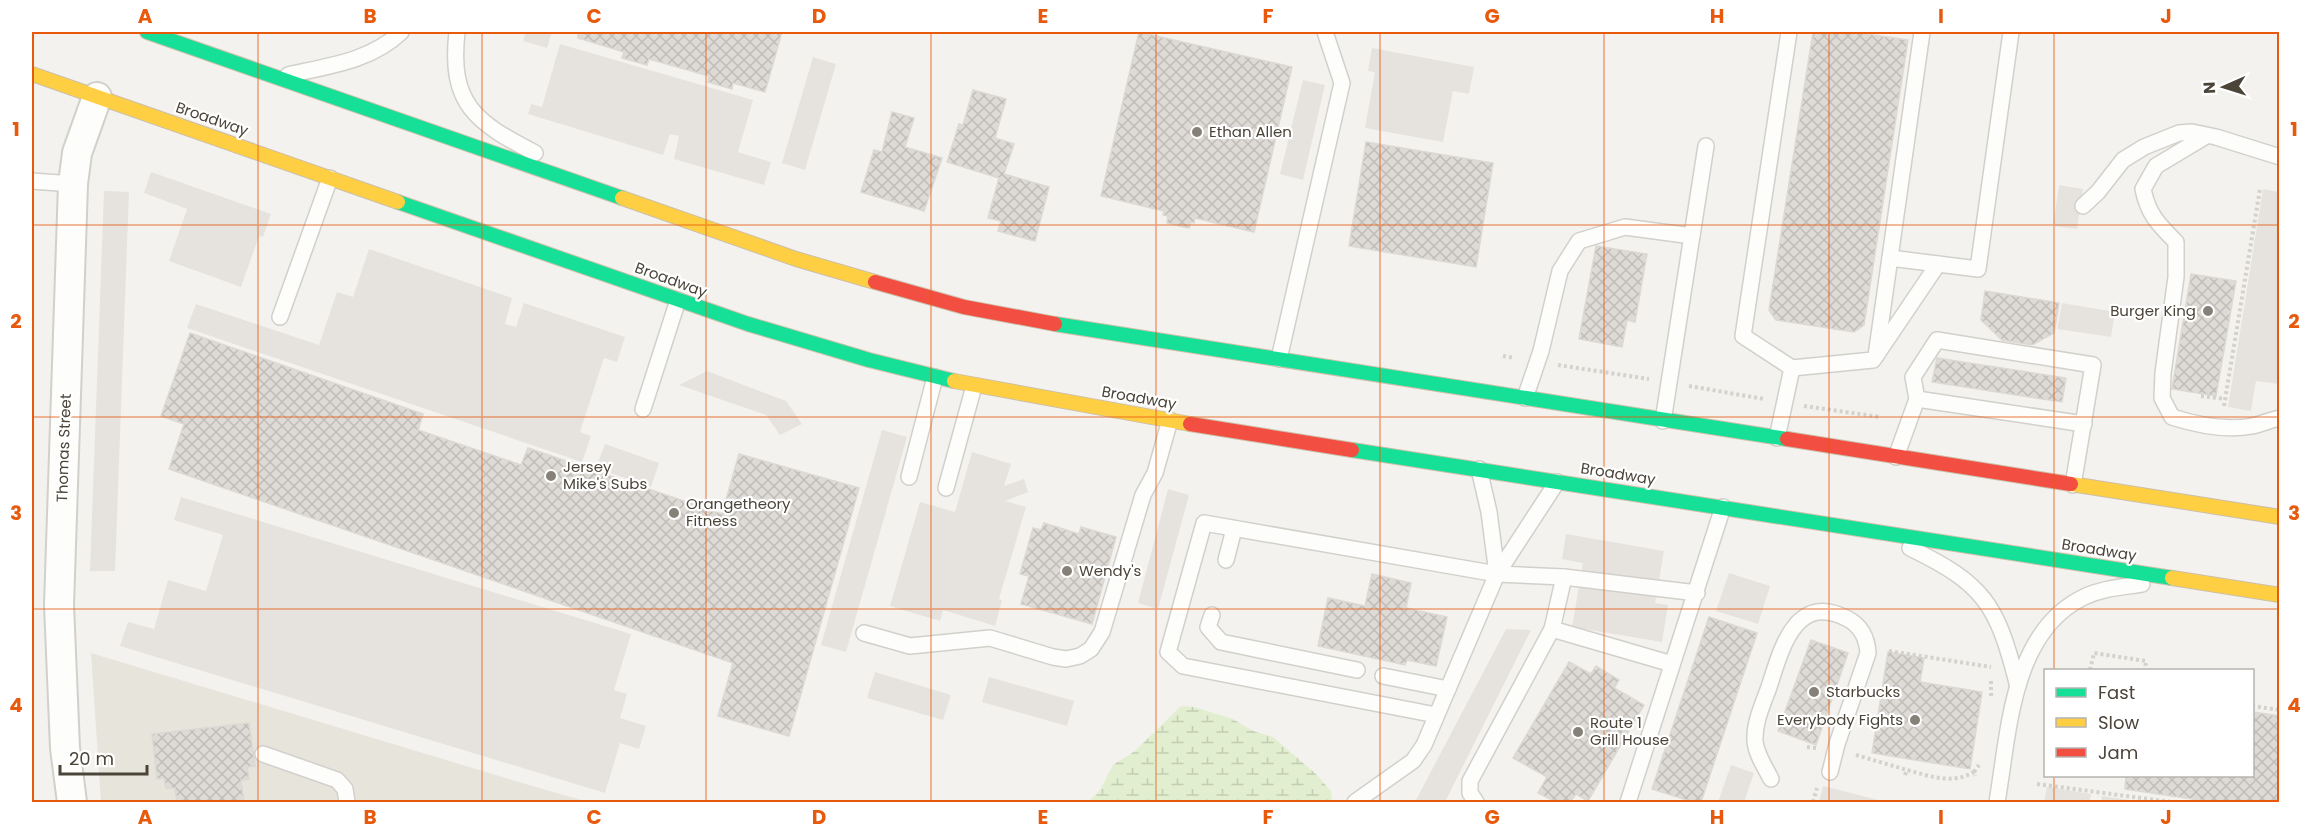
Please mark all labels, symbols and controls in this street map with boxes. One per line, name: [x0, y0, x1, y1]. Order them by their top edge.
text: A: [138, 2, 153, 30]
text: B: [363, 2, 377, 30]
text: C: [586, 2, 602, 30]
text: D: [812, 2, 826, 30]
text: E: [1038, 2, 1048, 30]
text: F: [1263, 2, 1274, 30]
text: G: [1484, 2, 1500, 30]
text: H: [1710, 2, 1724, 30]
text: I: [1938, 2, 1944, 30]
text: J: [2160, 2, 2172, 30]
north arrow: [2194, 57, 2254, 117]
text: N: [2198, 81, 2221, 94]
street label: Broadway: [173, 96, 252, 141]
text: 1: [12, 115, 20, 143]
text: 1: [2290, 115, 2298, 143]
place label: Ethan Allen: [1209, 121, 1292, 142]
marker: Ethan Allen: [1190, 125, 1204, 139]
street label: Broadway: [632, 257, 711, 303]
place label: Burger King: [2110, 300, 2196, 321]
marker: Burger King: [2201, 304, 2215, 318]
text: 2: [10, 307, 22, 335]
text: 2: [2288, 307, 2300, 335]
street label: Broadway: [1100, 381, 1179, 415]
street label: Thomas Street: [51, 393, 76, 503]
place label: Jersey Mike's Subs: [563, 456, 647, 494]
street label: Broadway: [1579, 457, 1658, 490]
marker: Jersey Mike's Subs: [544, 469, 558, 483]
place label: Orangetheory Fitness: [686, 493, 791, 531]
text: 3: [10, 499, 22, 527]
text: 3: [2288, 499, 2300, 527]
marker: Orangetheory Fitness: [667, 506, 681, 520]
street label: Broadway: [2060, 533, 2139, 566]
place label: Wendy's: [1079, 560, 1142, 581]
marker: Wendy's: [1060, 564, 1074, 578]
legend: [2044, 669, 2254, 777]
text: Fast: [2098, 680, 2135, 705]
place label: Starbucks: [1826, 681, 1901, 702]
marker: Starbucks: [1807, 685, 1821, 699]
text: 4: [9, 691, 23, 719]
text: 4: [2287, 691, 2301, 719]
place label: Everybody Fights: [1777, 709, 1903, 730]
text: Slow: [2098, 710, 2140, 735]
place label: Route 1 Grill House: [1590, 712, 1669, 750]
marker: Everybody Fights: [1908, 713, 1922, 727]
marker: Route 1 Grill House: [1571, 725, 1585, 739]
scale bar: [60, 738, 147, 776]
text: Jam: [2098, 740, 2138, 765]
text: 20 m: [69, 746, 114, 771]
text: A: [138, 803, 153, 831]
text: B: [363, 803, 377, 831]
text: C: [586, 803, 602, 831]
text: D: [812, 803, 826, 831]
text: E: [1038, 803, 1048, 831]
text: F: [1263, 803, 1274, 831]
text: G: [1484, 803, 1500, 831]
text: H: [1710, 803, 1724, 831]
text: I: [1938, 803, 1944, 831]
text: J: [2160, 803, 2172, 831]

